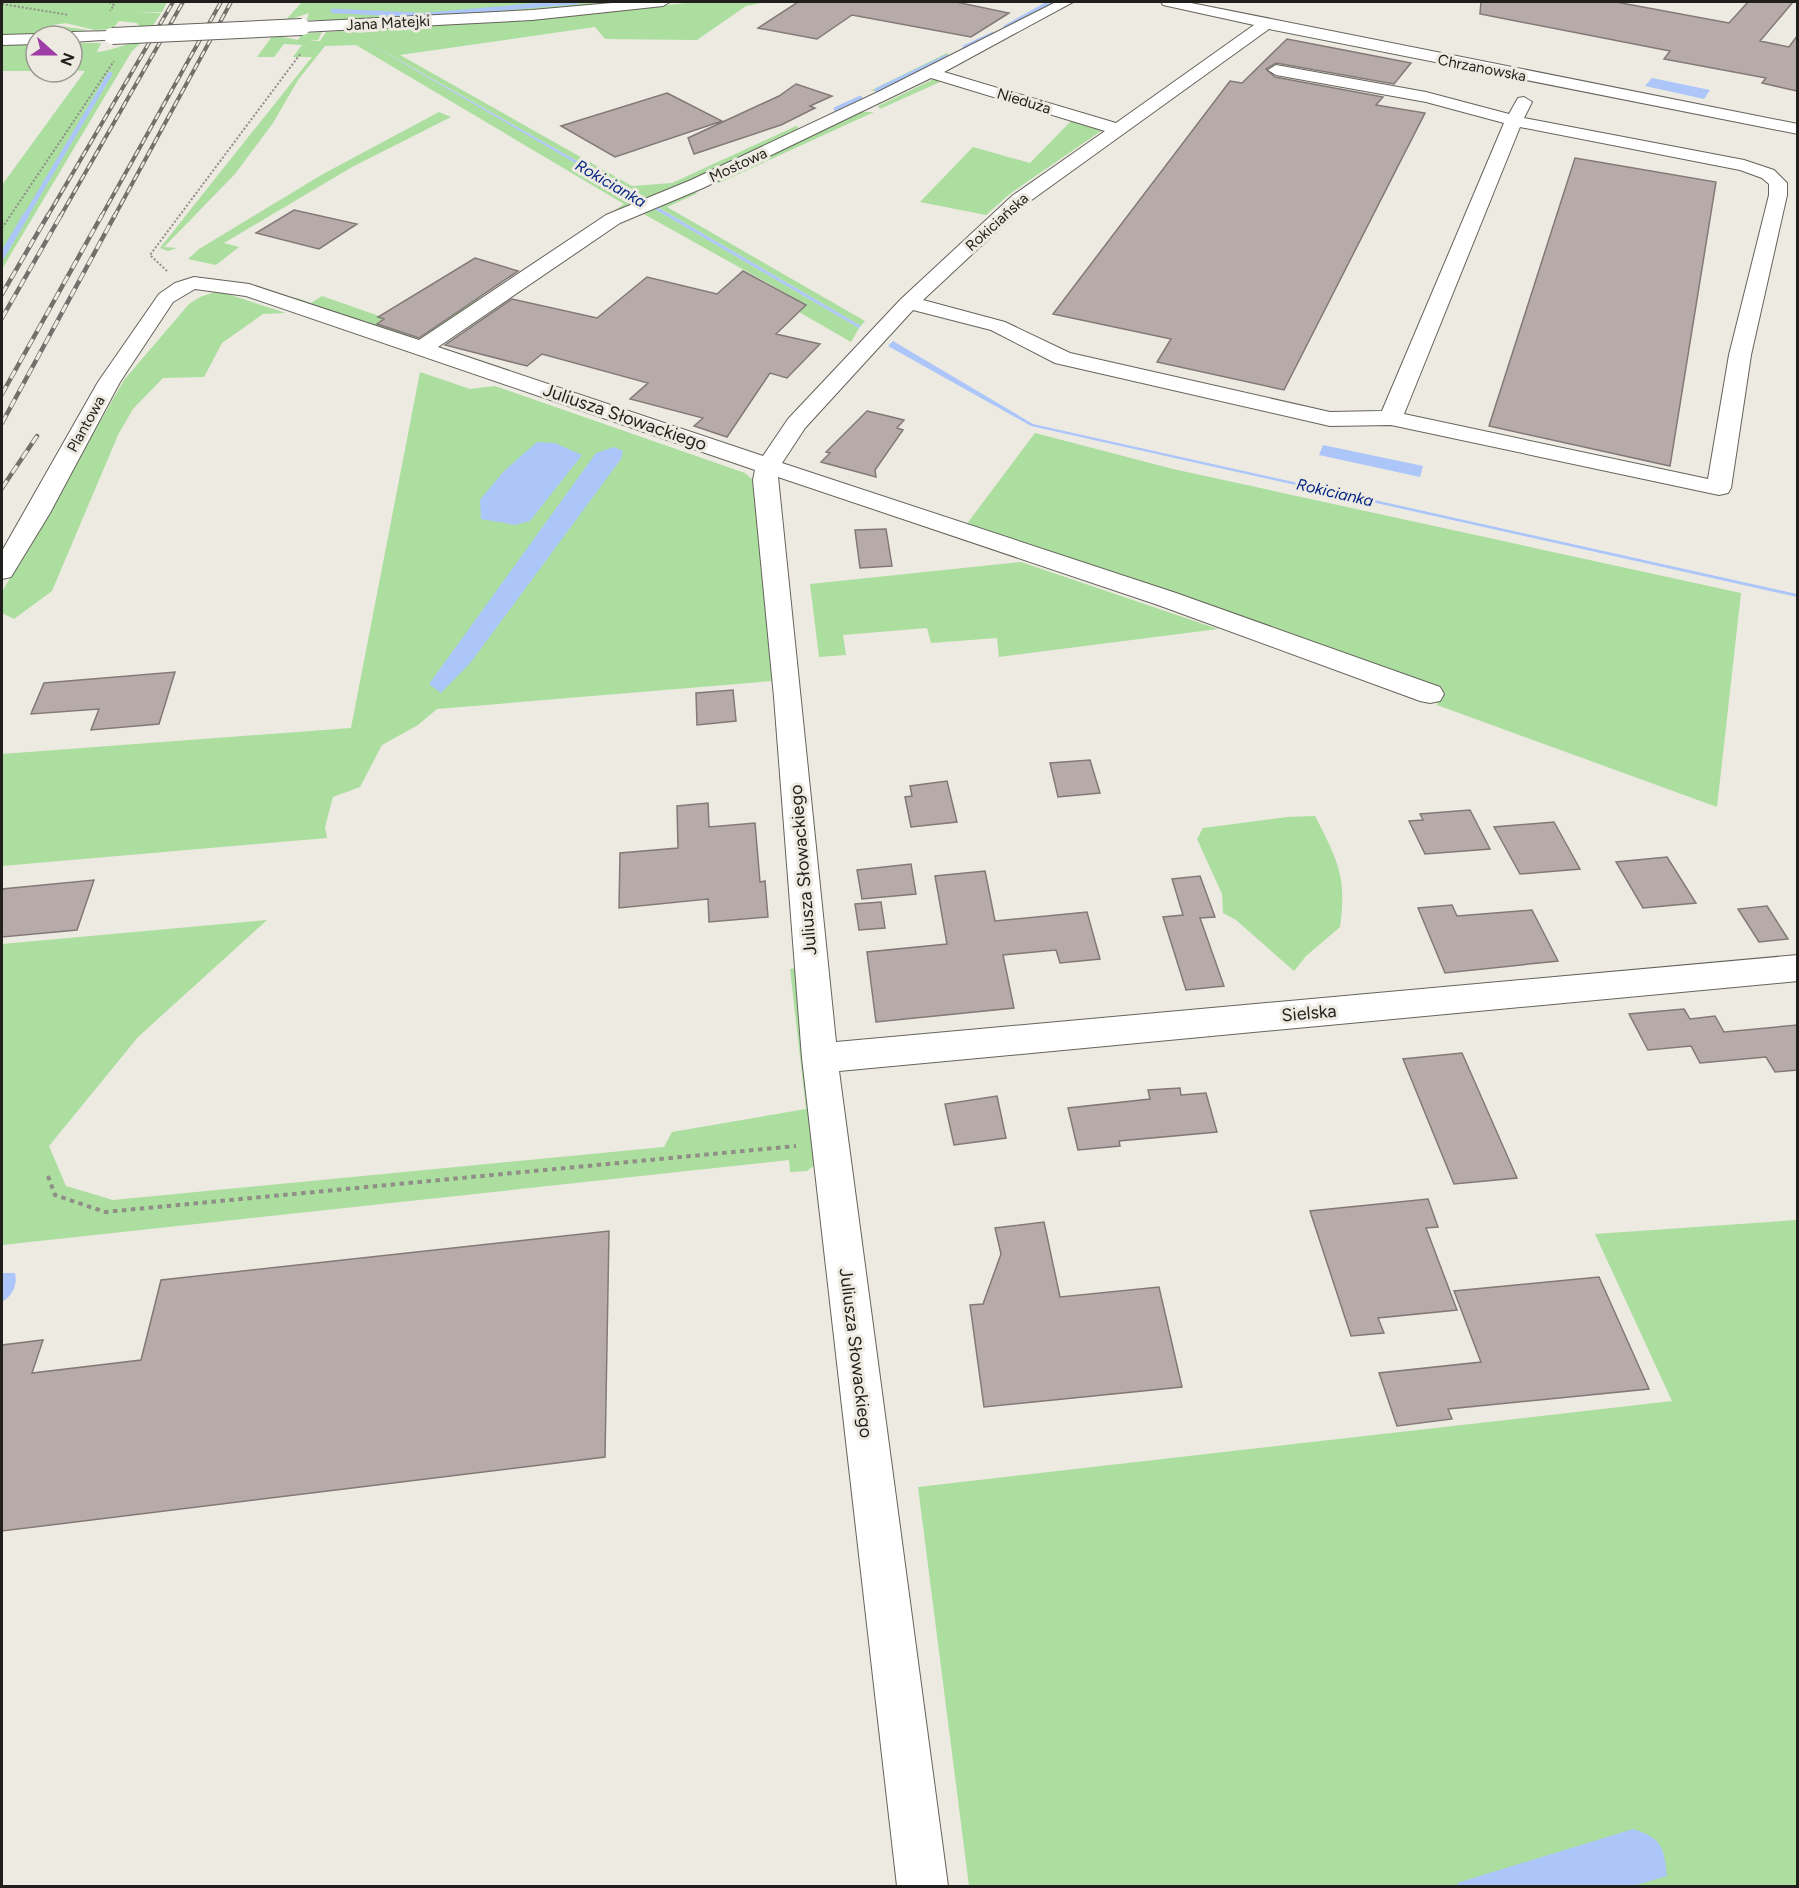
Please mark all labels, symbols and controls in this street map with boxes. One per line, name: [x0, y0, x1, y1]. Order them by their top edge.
street label: Jana Matejki: [346, 12, 430, 34]
north arrow: [24, 24, 84, 84]
text: N: [56, 50, 79, 68]
street label: Chrzanowska: [1436, 51, 1528, 85]
street label: Nieduża: [995, 84, 1053, 118]
street label: Mostowa: [706, 144, 770, 186]
water label: Rokicianka: [572, 156, 649, 211]
street label: Rokiciańska: [962, 189, 1032, 255]
street label: Juliusza Słowackiego: [540, 379, 710, 455]
street label: Plantowa: [63, 393, 109, 455]
water label: Rokicianka: [1294, 474, 1375, 511]
street label: Juliusza Słowackiego: [785, 784, 821, 956]
street label: Sielska: [1281, 1000, 1337, 1026]
street label: Juliusza Słowackiego: [835, 1267, 877, 1439]

